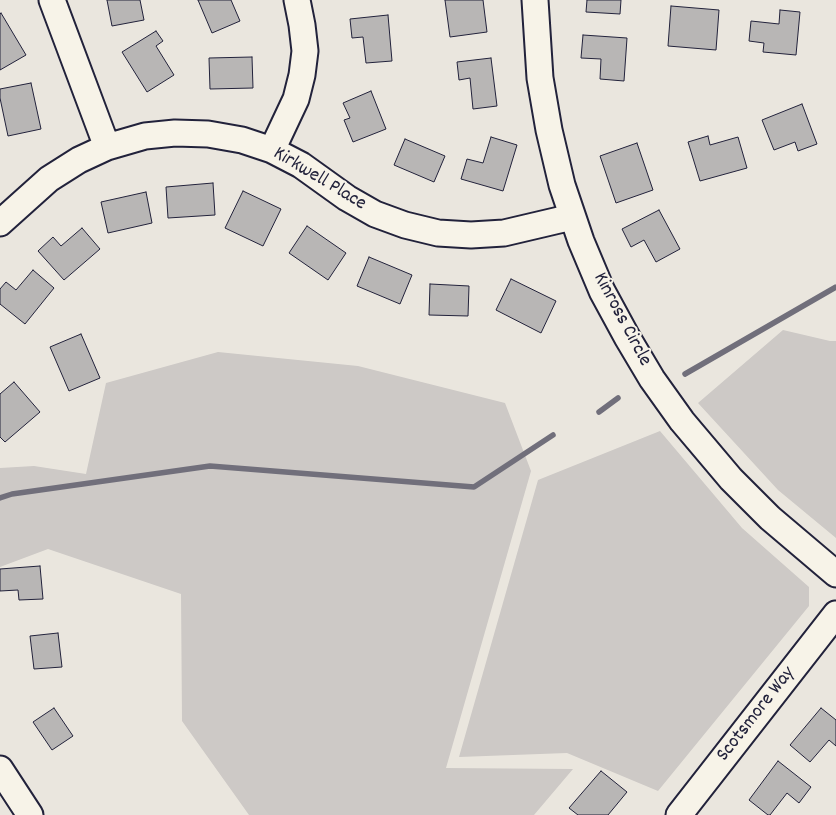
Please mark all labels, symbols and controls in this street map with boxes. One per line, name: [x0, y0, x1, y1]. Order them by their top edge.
street label: Kirkwell Place: [268, 143, 370, 217]
street label: Kinross Circle: [586, 269, 656, 371]
street label: Scotsmore Way: [712, 663, 802, 767]

